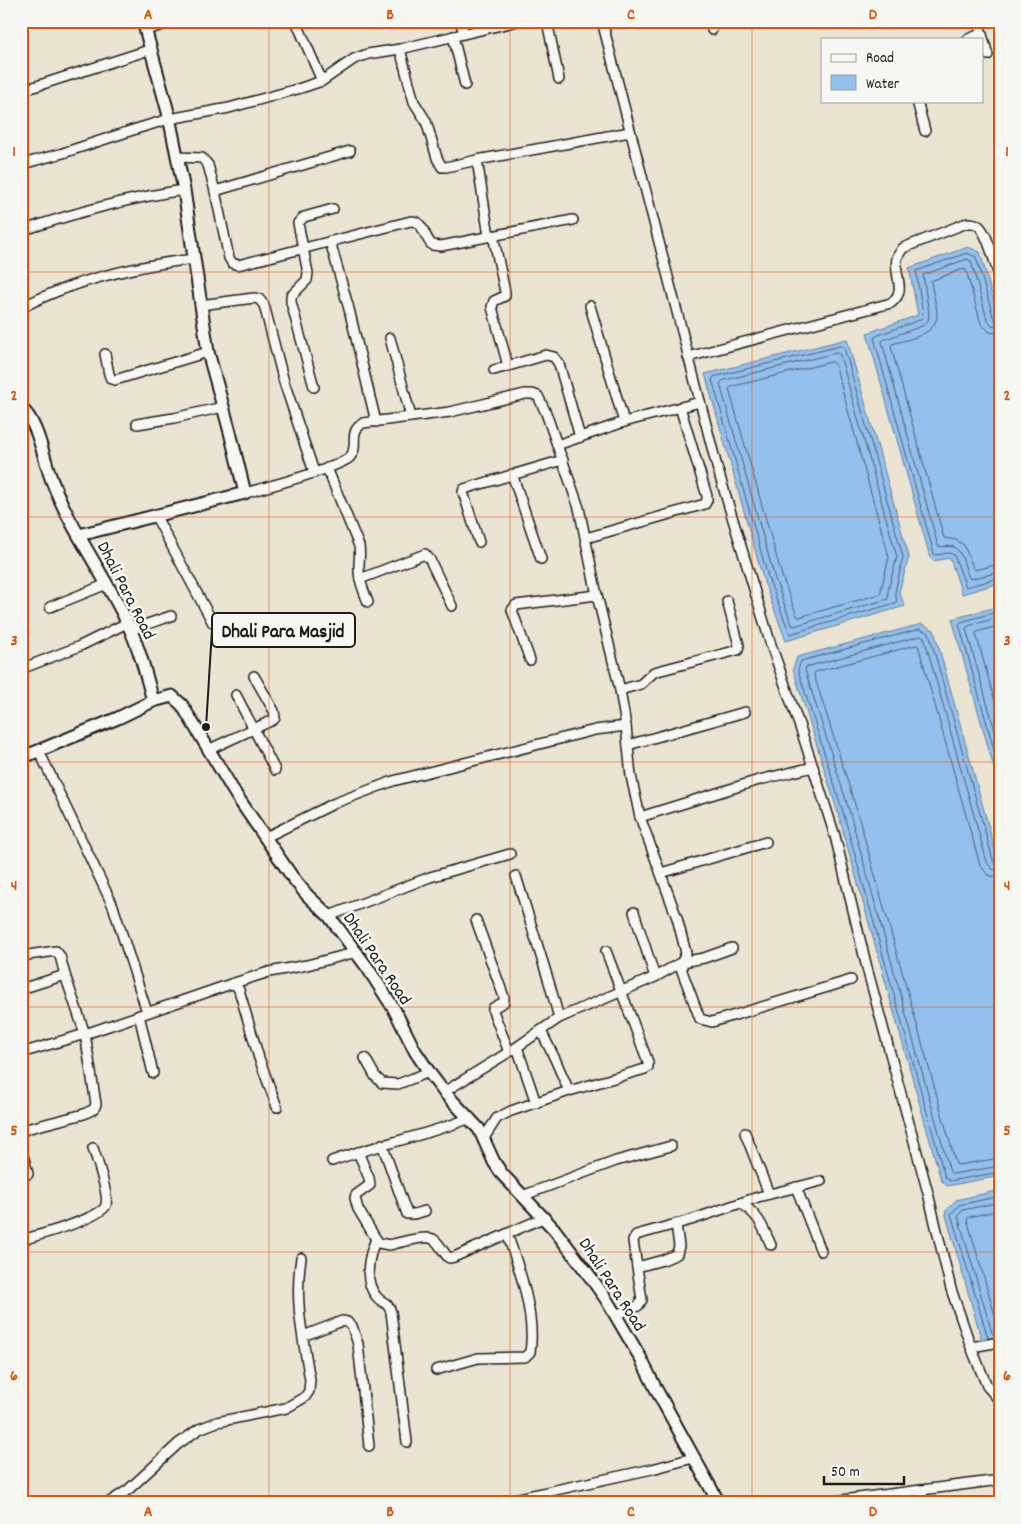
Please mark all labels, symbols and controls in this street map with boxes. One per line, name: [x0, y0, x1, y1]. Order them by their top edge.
text: A: [144, 4, 153, 27]
text: B: [386, 4, 394, 27]
text: C: [627, 4, 635, 27]
text: D: [869, 4, 878, 27]
legend: [821, 38, 984, 102]
text: Road: [866, 48, 894, 70]
text: Water: [866, 74, 900, 96]
text: 1: [12, 141, 16, 164]
text: 1: [1005, 141, 1009, 164]
text: 2: [11, 385, 18, 408]
text: 2: [1004, 385, 1011, 408]
street label: Dhali Para Road: [89, 538, 160, 645]
callout: Dhali Para Masjid: [212, 613, 355, 647]
text: Dhali Para Masjid: [221, 620, 345, 647]
text: 3: [10, 630, 18, 653]
text: 3: [1003, 630, 1011, 653]
text: 4: [11, 875, 17, 898]
text: 4: [1004, 875, 1010, 898]
street label: Dhali Para Road: [336, 908, 416, 1011]
text: 5: [10, 1120, 18, 1143]
text: 5: [1003, 1120, 1011, 1143]
street label: Dhali Para Road: [571, 1234, 651, 1337]
text: 6: [10, 1365, 18, 1388]
text: 6: [1003, 1365, 1011, 1388]
scale bar: [824, 1454, 904, 1486]
text: 50 m: [831, 1462, 860, 1484]
text: A: [144, 1501, 153, 1524]
text: B: [386, 1501, 394, 1524]
text: C: [627, 1501, 635, 1524]
text: D: [869, 1501, 878, 1524]

